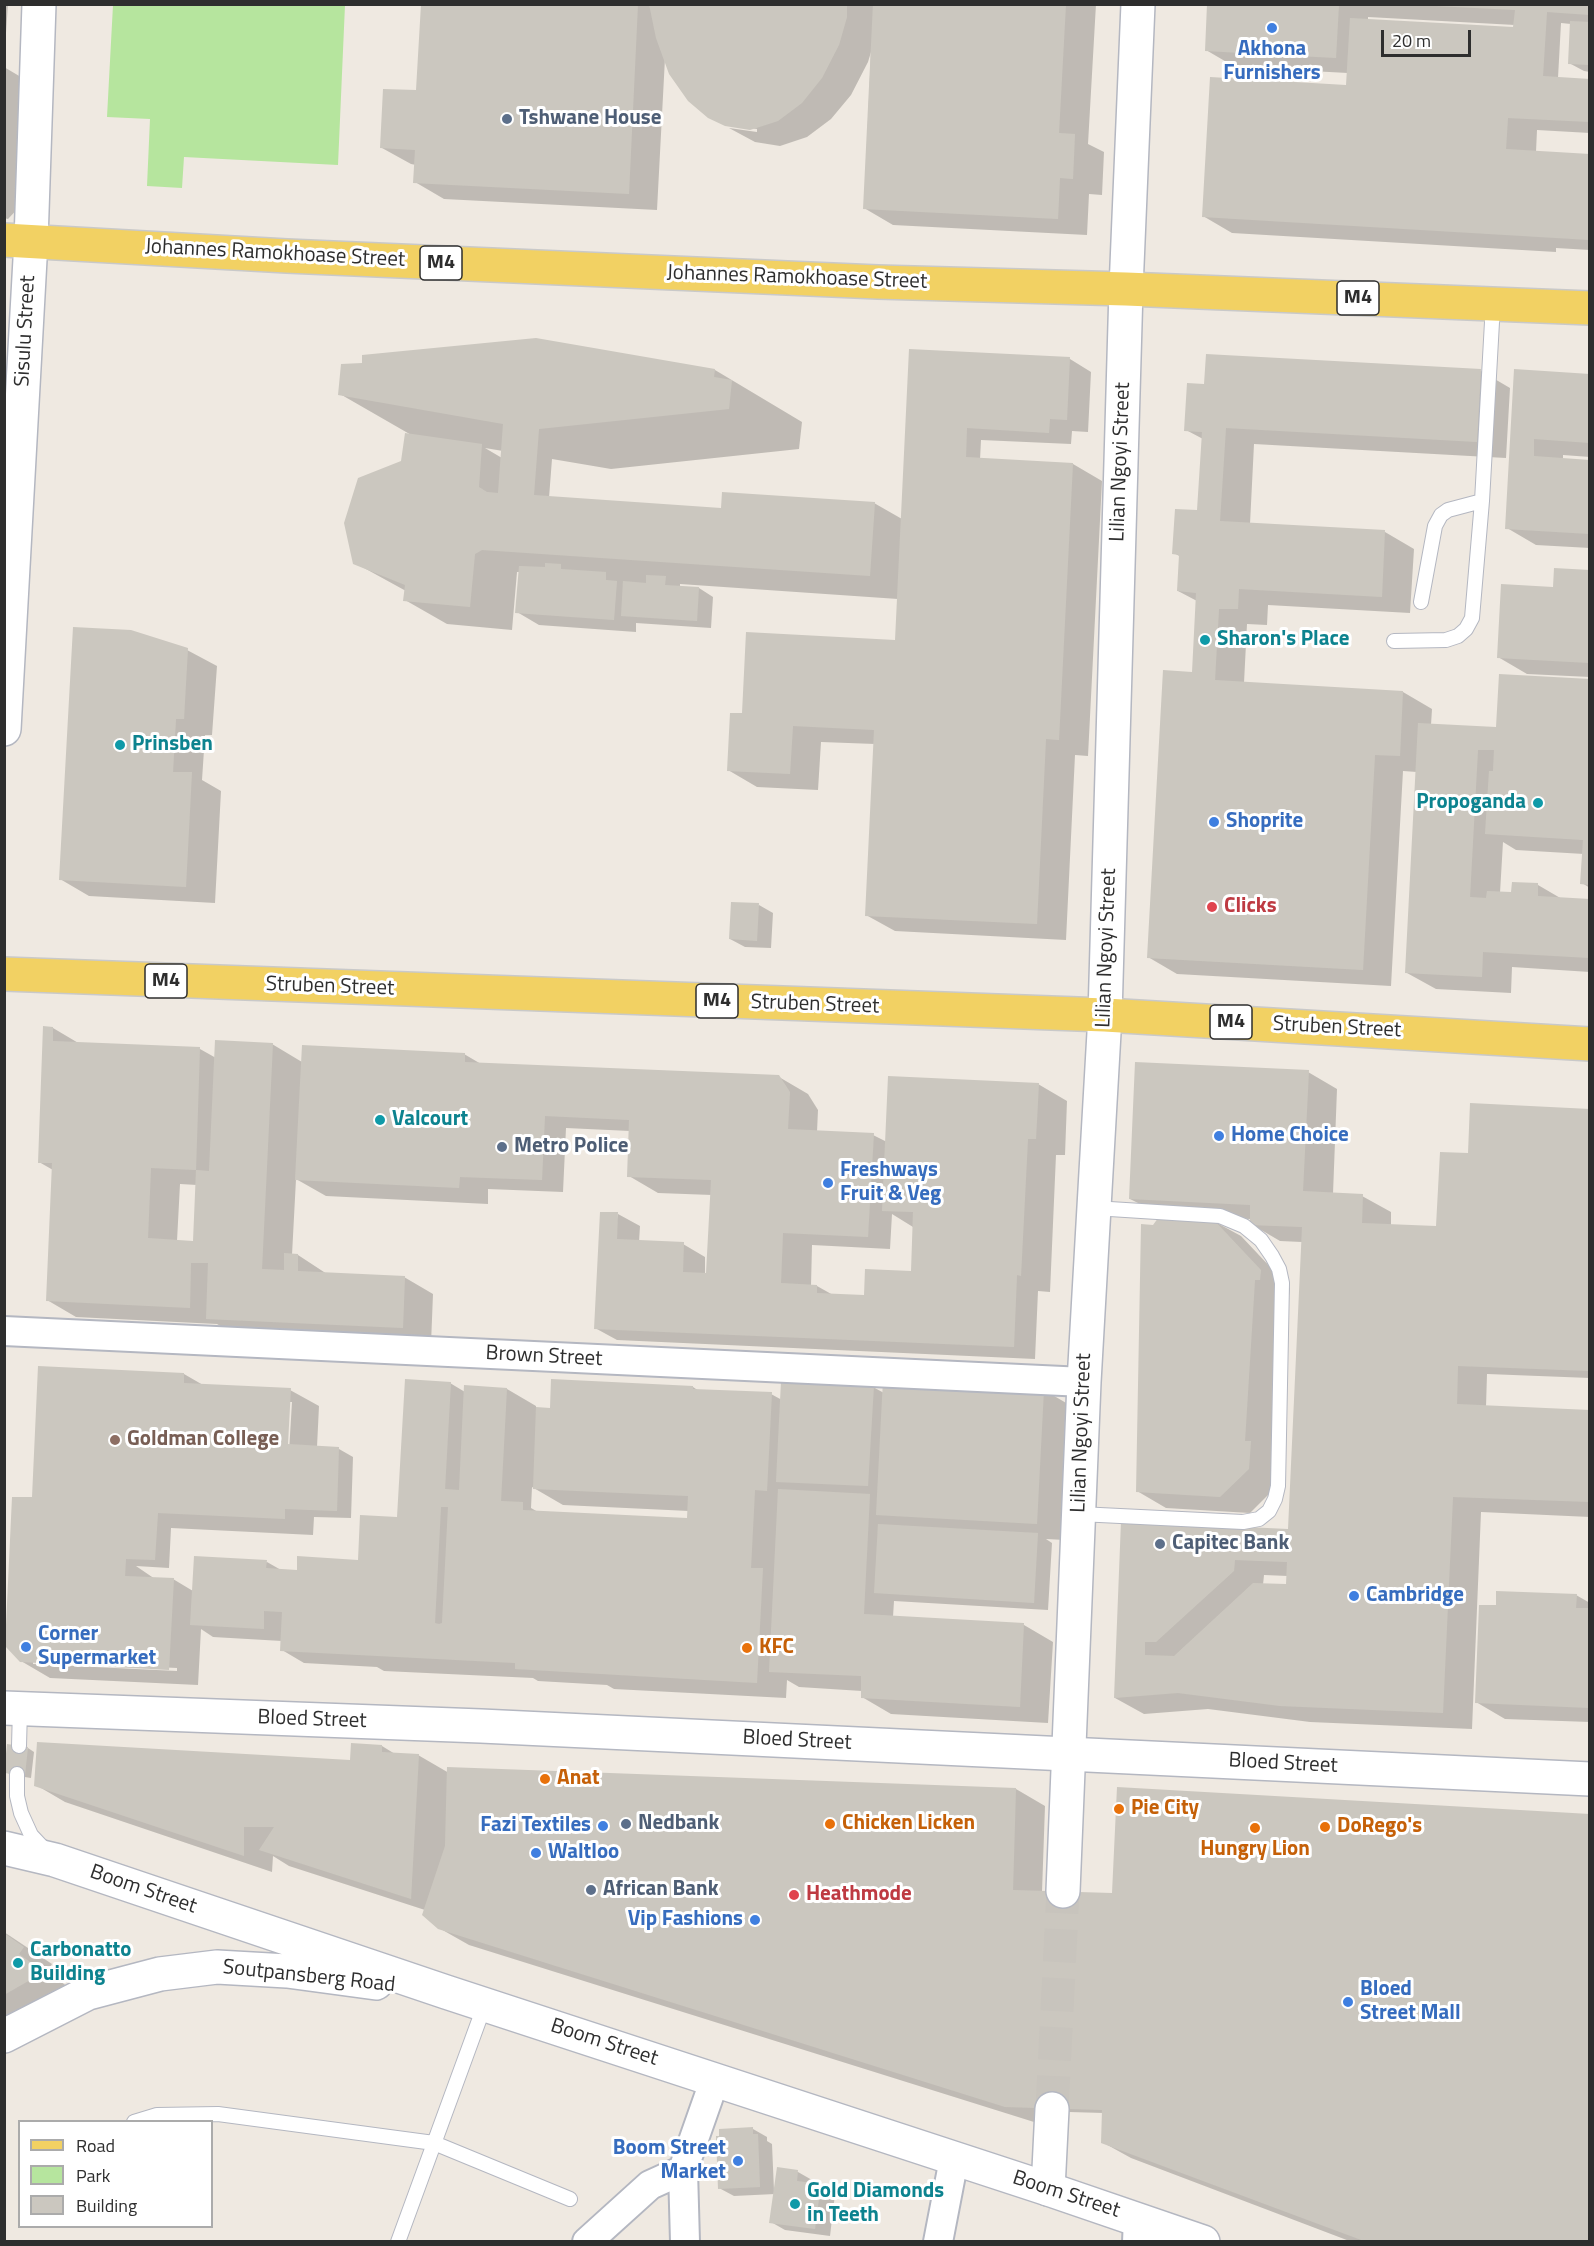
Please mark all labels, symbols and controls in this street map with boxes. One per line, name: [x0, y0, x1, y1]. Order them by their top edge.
scale bar: [1384, 18, 1474, 56]
marker: Akhona Furnishers: [1265, 21, 1279, 35]
text: 20 m: [1392, 27, 1431, 54]
place label: Akhona Furnishers: [1223, 37, 1321, 87]
place label: Tshwane House: [519, 106, 661, 132]
marker: Tshwane House: [500, 112, 514, 126]
street label: Johannes Ramokhoase Street: [144, 235, 406, 273]
road number: M4: [420, 246, 462, 280]
street label: Johannes Ramokhoase Street: [666, 261, 928, 295]
street label: Sisulu Street: [10, 275, 42, 387]
road number: M4: [1337, 281, 1379, 315]
street label: Lilian Ngoyi Street: [1106, 382, 1136, 542]
place label: Sharon's Place: [1217, 627, 1349, 653]
marker: Sharon's Place: [1198, 633, 1212, 647]
place label: Prinsben: [132, 732, 213, 758]
marker: Prinsben: [113, 738, 127, 752]
place label: Propoganda: [1416, 790, 1526, 816]
marker: Propoganda: [1531, 796, 1545, 810]
place label: Shoprite: [1226, 809, 1303, 835]
marker: Shoprite: [1207, 815, 1221, 829]
street label: Lilian Ngoyi Street: [1092, 868, 1122, 1028]
place label: Clicks: [1224, 894, 1277, 920]
marker: Clicks: [1205, 900, 1219, 914]
road number: M4: [145, 964, 187, 998]
street label: Struben Street: [265, 972, 395, 1002]
road number: M4: [696, 984, 738, 1018]
street label: Struben Street: [750, 990, 880, 1020]
road number: M4: [1210, 1005, 1252, 1039]
street label: Struben Street: [1272, 1012, 1402, 1044]
place label: Valcourt: [392, 1107, 468, 1133]
marker: Valcourt: [373, 1113, 387, 1127]
place label: Home Choice: [1231, 1123, 1349, 1149]
marker: Home Choice: [1212, 1129, 1226, 1143]
place label: Metro Police: [514, 1134, 628, 1160]
marker: Metro Police: [495, 1140, 509, 1154]
place label: Freshways Fruit & Veg: [840, 1158, 941, 1208]
marker: Freshways Fruit & Veg: [821, 1176, 835, 1190]
street label: Brown Street: [485, 1341, 603, 1373]
street label: Lilian Ngoyi Street: [1067, 1353, 1097, 1513]
place label: Goldman College: [127, 1427, 279, 1453]
marker: Goldman College: [108, 1433, 122, 1447]
place label: Capitec Bank: [1172, 1531, 1289, 1557]
marker: Capitec Bank: [1153, 1537, 1167, 1551]
place label: Cambridge: [1366, 1583, 1464, 1609]
marker: Cambridge: [1347, 1589, 1361, 1603]
place label: Corner Supermarket: [38, 1622, 156, 1672]
place label: KFC: [759, 1635, 794, 1661]
marker: Corner Supermarket: [19, 1640, 33, 1654]
marker: KFC: [740, 1641, 754, 1655]
street label: Bloed Street: [257, 1705, 367, 1735]
street label: Bloed Street: [742, 1726, 852, 1756]
street label: Bloed Street: [1228, 1749, 1338, 1779]
place label: Anat: [557, 1766, 600, 1792]
marker: Anat: [538, 1772, 552, 1786]
place label: Pie City: [1131, 1796, 1199, 1822]
marker: Pie City: [1112, 1802, 1126, 1816]
place label: Nedbank: [638, 1811, 719, 1837]
place label: Chicken Licken: [842, 1811, 975, 1837]
place label: Fazi Textiles: [480, 1813, 591, 1839]
place label: DoRego's: [1337, 1814, 1422, 1840]
marker: Nedbank: [619, 1817, 633, 1831]
marker: Chicken Licken: [823, 1817, 837, 1831]
marker: Fazi Textiles: [596, 1819, 610, 1833]
marker: DoRego's: [1318, 1820, 1332, 1834]
marker: Hungry Lion: [1248, 1821, 1262, 1835]
place label: Hungry Lion: [1200, 1837, 1310, 1863]
place label: Waltloo: [548, 1840, 619, 1866]
marker: Waltloo: [529, 1846, 543, 1860]
street label: Boom Street: [86, 1860, 200, 1920]
place label: African Bank: [603, 1877, 718, 1903]
place label: Heathmode: [806, 1882, 912, 1908]
marker: African Bank: [584, 1883, 598, 1897]
marker: Heathmode: [787, 1888, 801, 1902]
place label: Vip Fashions: [628, 1907, 743, 1933]
marker: Vip Fashions: [748, 1913, 762, 1927]
place label: Carbonatto Building: [30, 1938, 131, 1988]
street label: Soutpansberg Road: [222, 1955, 396, 1999]
marker: Carbonatto Building: [11, 1956, 25, 1970]
place label: Bloed Street Mall: [1360, 1977, 1461, 2027]
marker: Bloed Street Mall: [1341, 1995, 1355, 2009]
street label: Boom Street: [547, 2014, 661, 2072]
legend: [18, 2120, 213, 2228]
text: Road: [76, 2132, 115, 2159]
place label: Boom Street Market: [613, 2136, 726, 2186]
marker: Boom Street Market: [731, 2154, 745, 2168]
text: Park: [76, 2162, 110, 2189]
street label: Boom Street: [1009, 2166, 1123, 2224]
place label: Gold Diamonds in Teeth: [807, 2179, 944, 2229]
text: Building: [76, 2192, 137, 2219]
marker: Gold Diamonds in Teeth: [788, 2197, 802, 2211]

